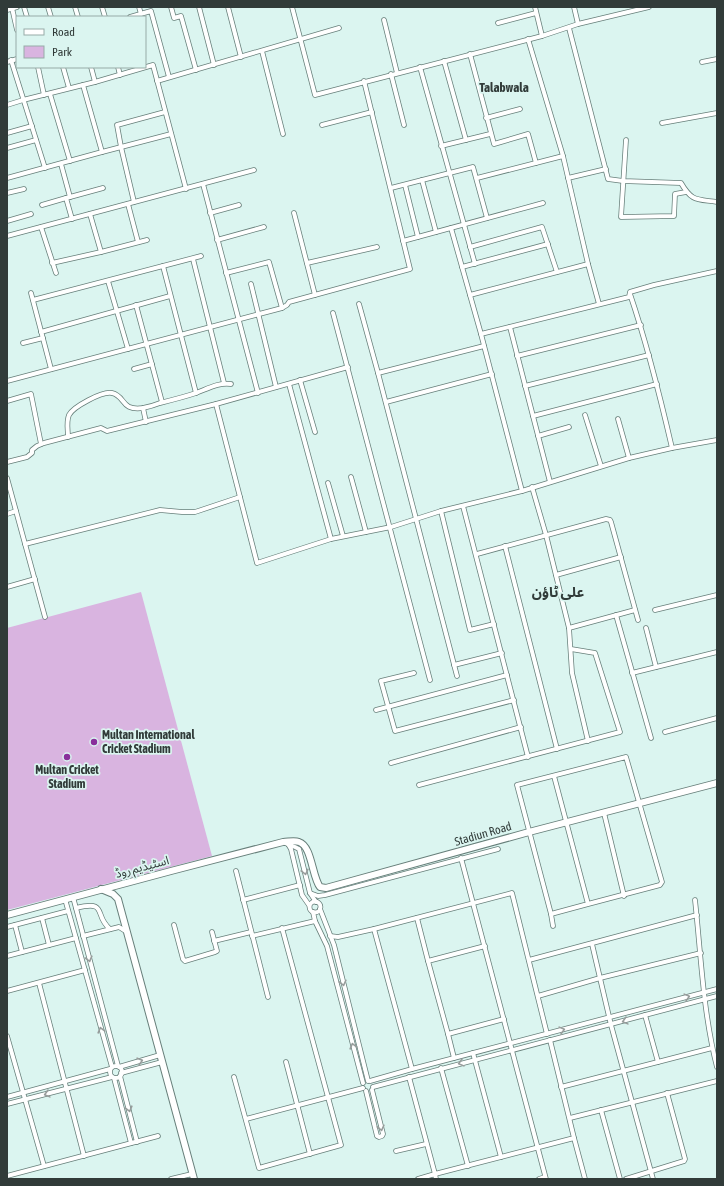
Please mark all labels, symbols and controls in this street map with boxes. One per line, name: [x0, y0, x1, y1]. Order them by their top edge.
legend: [16, 16, 146, 68]
text: Road: [52, 25, 75, 39]
text: Park: [52, 45, 73, 59]
district label: Talabwala: [479, 80, 529, 95]
district label: علی ٹاؤن: [532, 584, 584, 600]
place label: Multan International Cricket Stadium: [102, 728, 195, 756]
marker: Multan International Cricket Stadium: [89, 737, 99, 747]
marker: Multan Cricket Stadium: [62, 752, 72, 762]
place label: Multan Cricket Stadium: [35, 763, 99, 791]
street label: Stadiun Road: [453, 819, 513, 849]
street label: اسٹیڈیم روڈ: [114, 853, 171, 883]
one-way arrow: [300, 869, 309, 876]
one-way arrow: [85, 956, 93, 963]
one-way arrow: [338, 979, 347, 986]
one-way arrow: [684, 993, 691, 1001]
one-way arrow: [622, 1016, 629, 1025]
one-way arrow: [558, 1026, 565, 1035]
one-way arrow: [97, 1027, 106, 1034]
one-way arrow: [349, 1042, 358, 1049]
one-way arrow: [136, 1057, 143, 1066]
one-way arrow: [457, 1058, 464, 1067]
one-way arrow: [44, 1089, 51, 1098]
one-way arrow: [124, 1106, 132, 1112]
one-way arrow: [377, 1125, 385, 1131]

